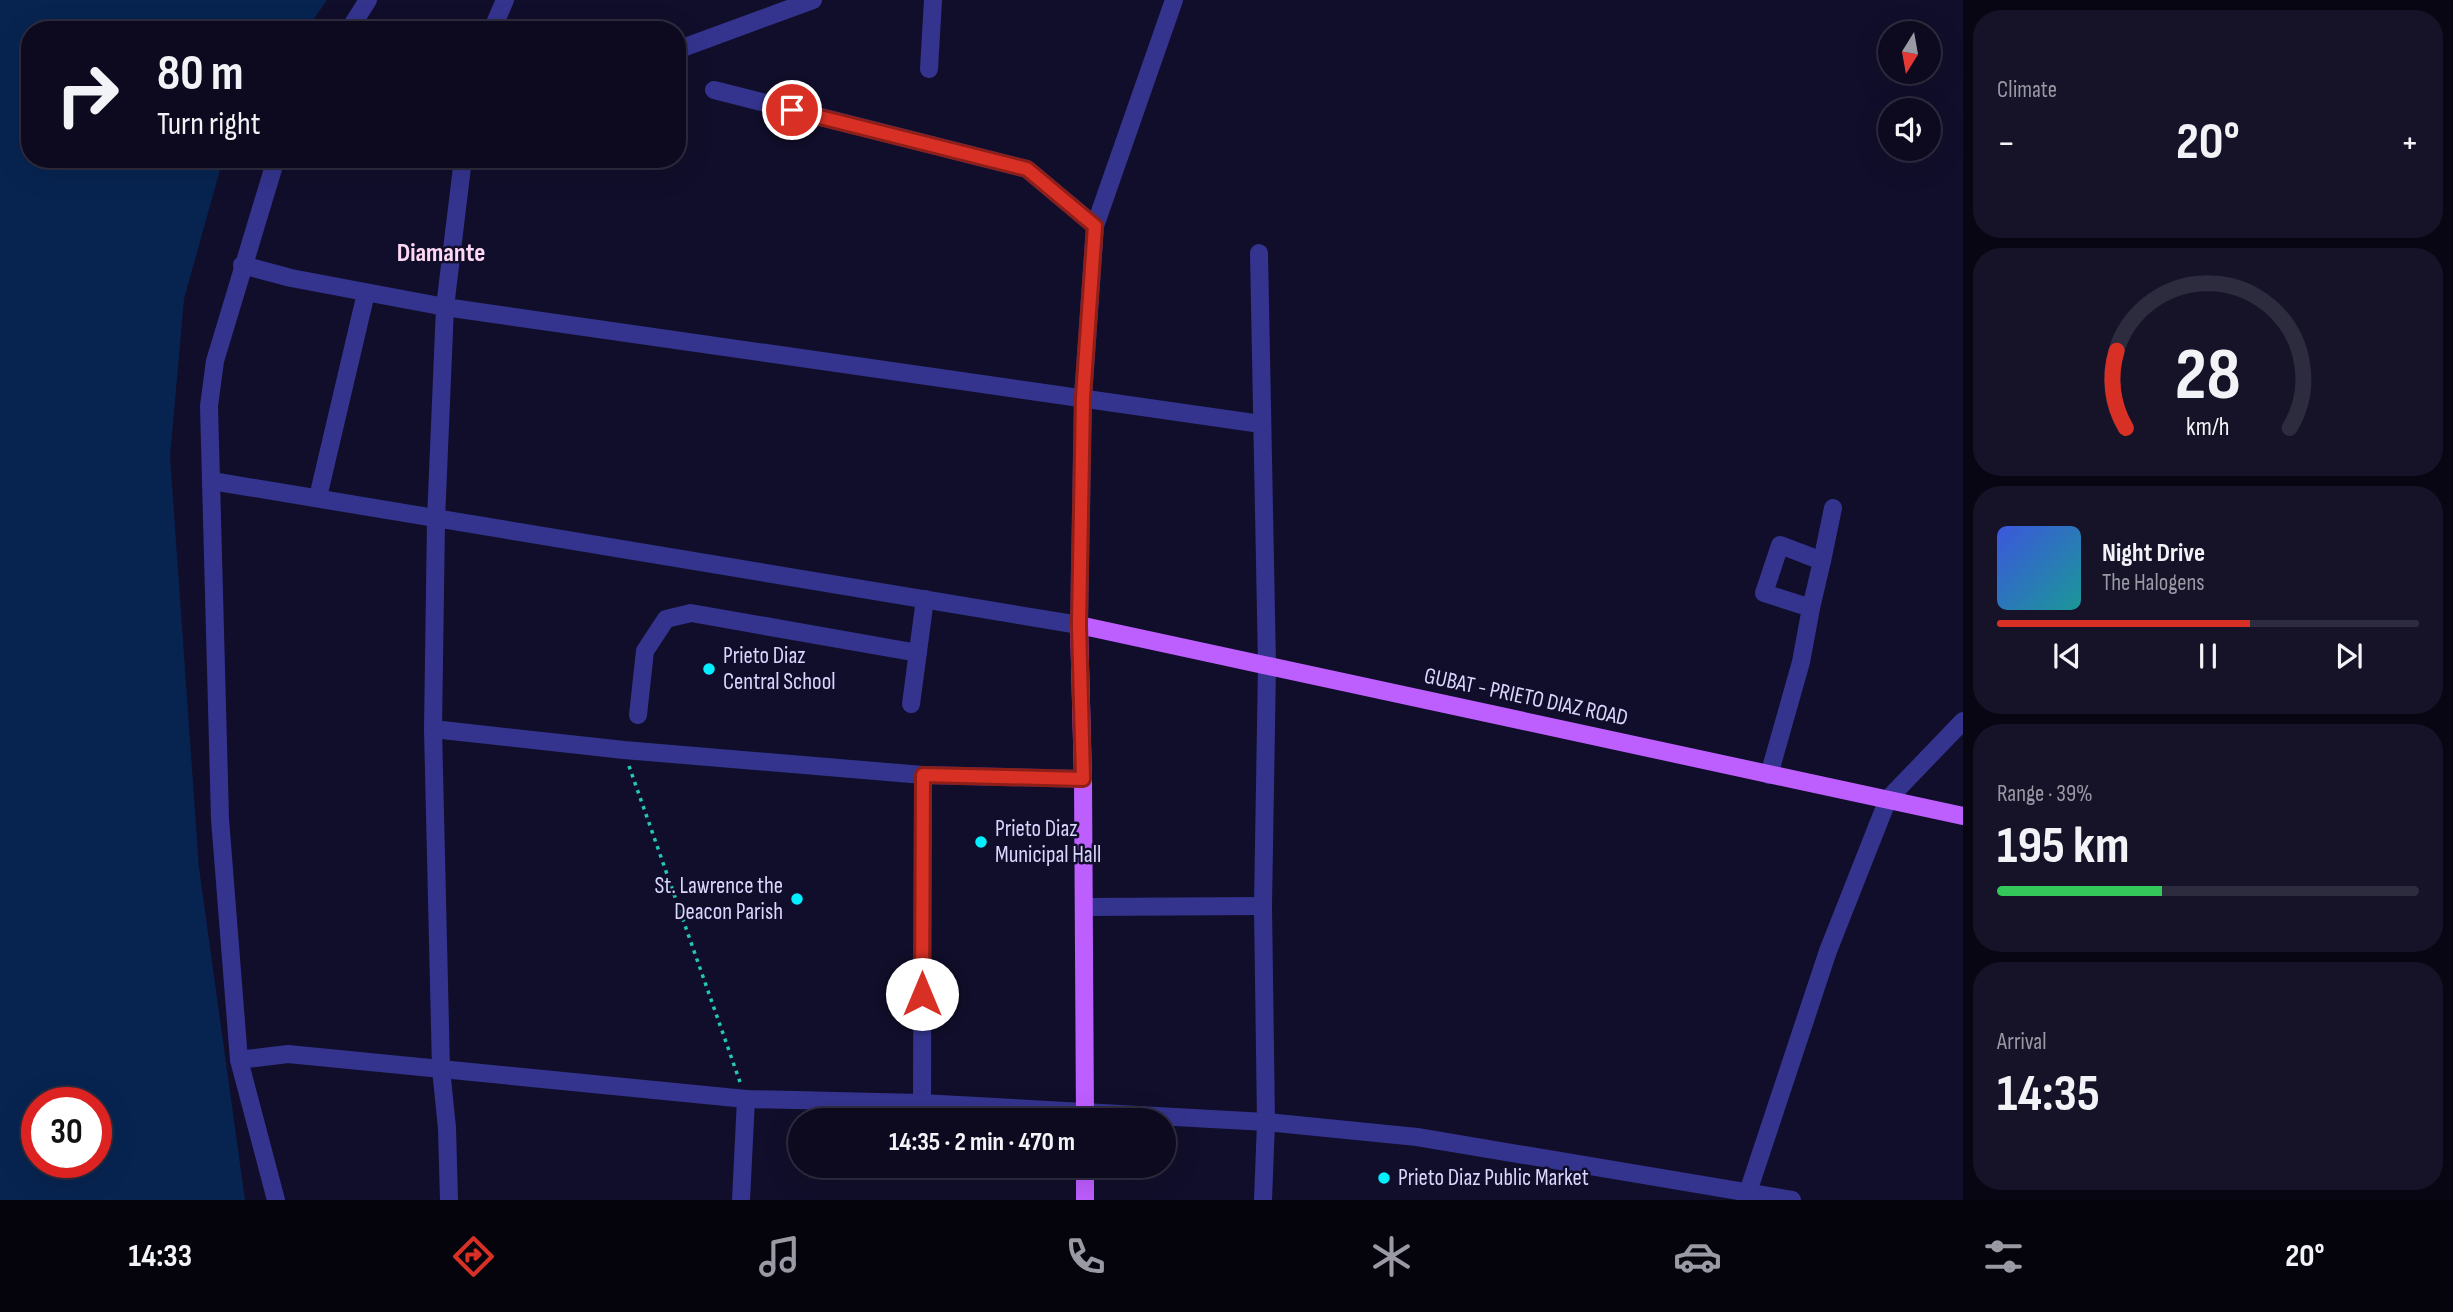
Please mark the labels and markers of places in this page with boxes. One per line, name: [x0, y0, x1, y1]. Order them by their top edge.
pin: [762, 80, 822, 140]
place label: Prieto Diaz Central School: [723, 642, 836, 696]
marker: Prieto Diaz Central School: [701, 661, 717, 677]
place label: Prieto Diaz Municipal Hall: [995, 815, 1101, 869]
marker: Prieto Diaz Municipal Hall: [973, 834, 989, 850]
place label: St. Lawrence the Deacon Parish: [654, 872, 783, 926]
marker: St. Lawrence the Deacon Parish: [789, 891, 805, 907]
place label: Prieto Diaz Public Market: [1398, 1164, 1589, 1192]
marker: Prieto Diaz Public Market: [1376, 1170, 1392, 1186]

